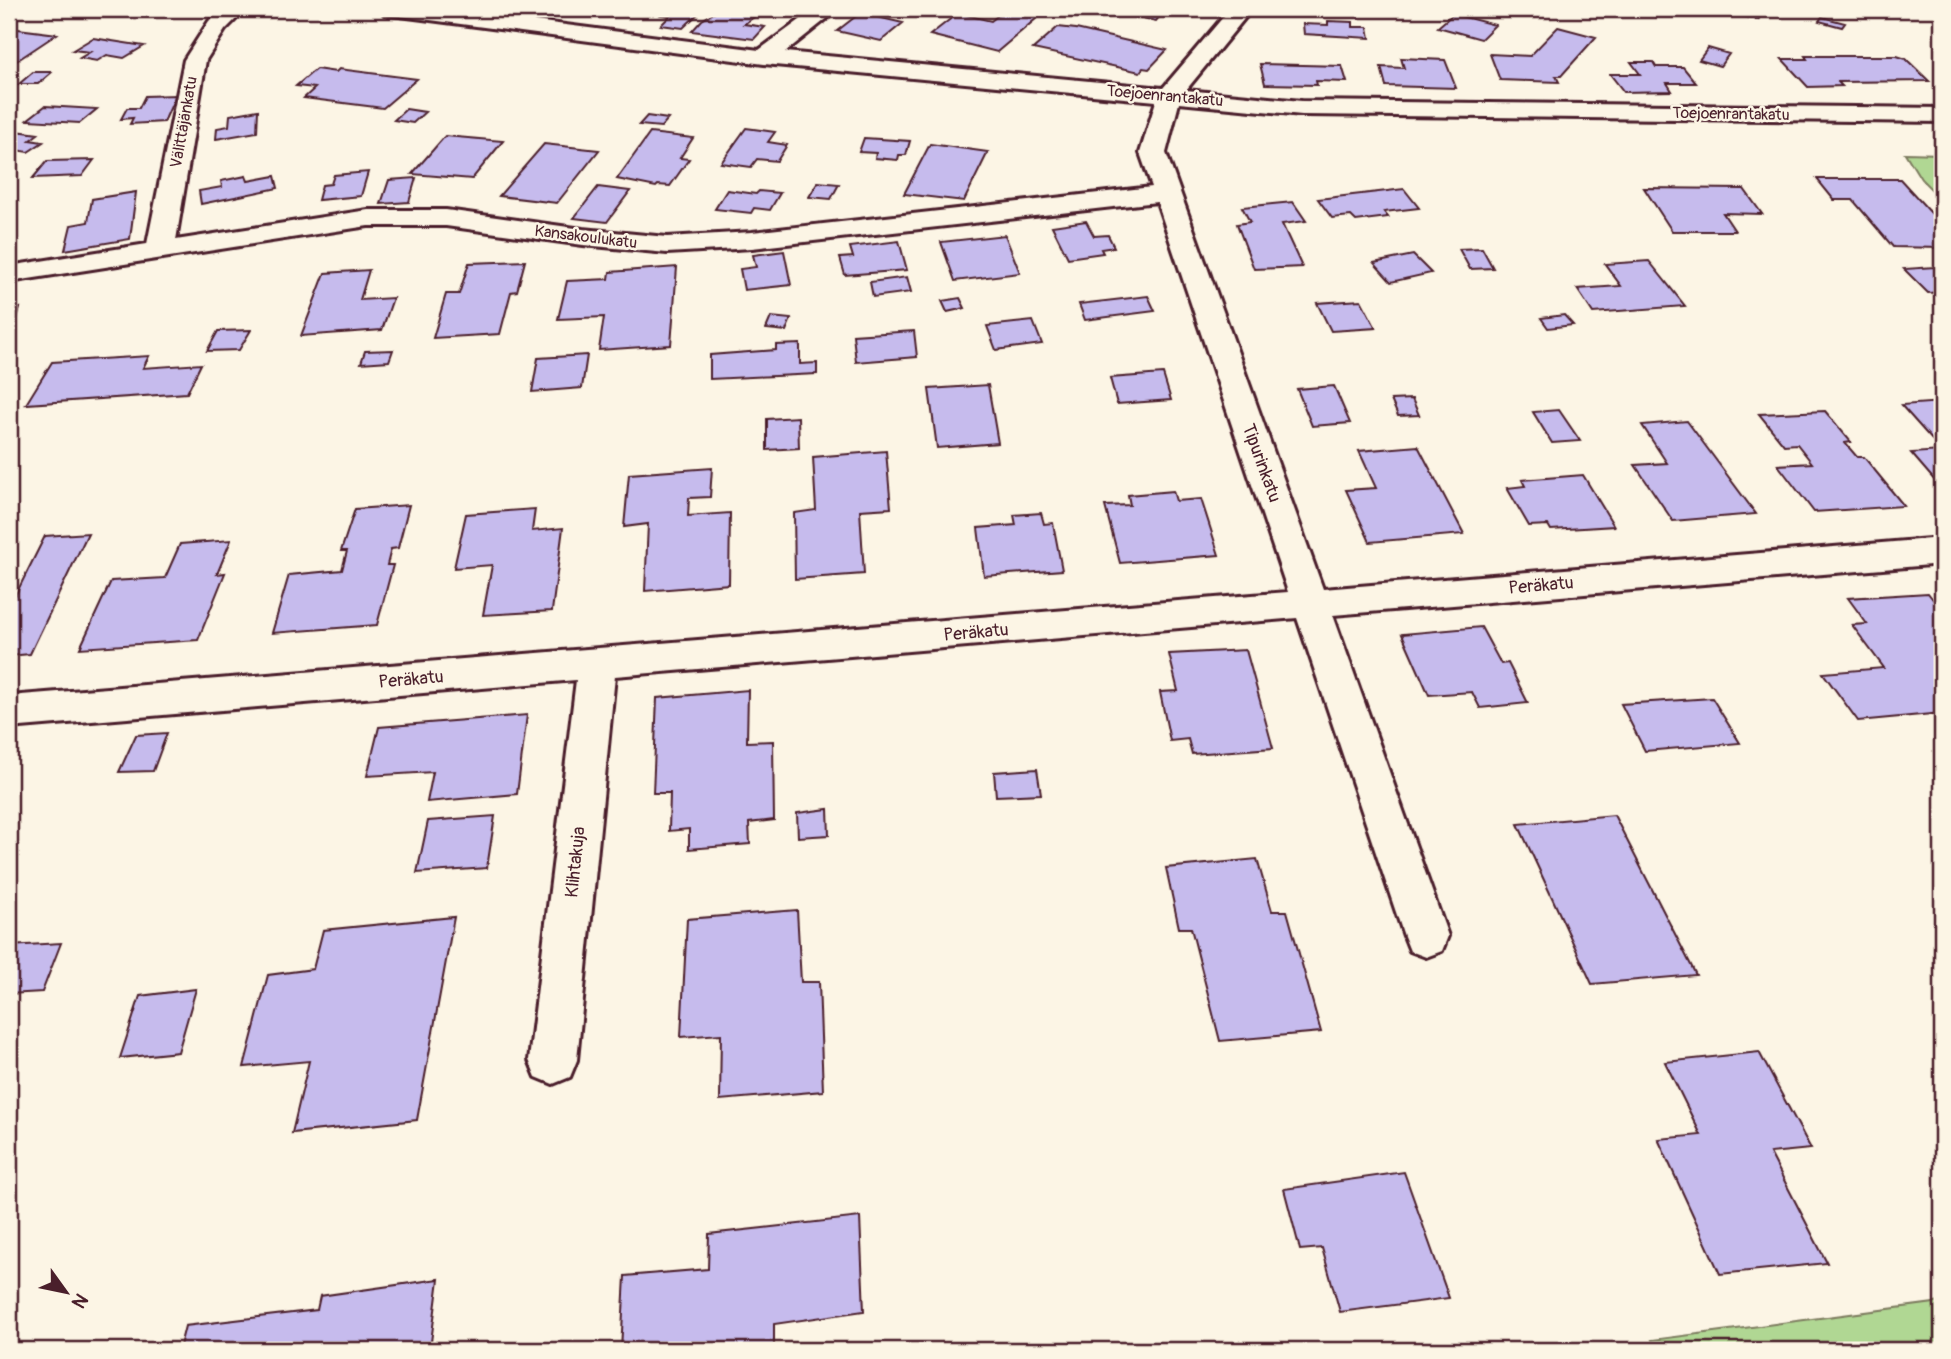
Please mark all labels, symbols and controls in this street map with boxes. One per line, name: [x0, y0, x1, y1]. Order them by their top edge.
street label: Välittäjänkatu: [166, 75, 202, 170]
street label: Toejoenrantakatu: [1106, 81, 1224, 111]
street label: Toejoenrantakatu: [1672, 103, 1790, 125]
street label: Kansakoulukatu: [533, 221, 638, 253]
street label: Tipurinkatu: [1237, 421, 1286, 506]
street label: Peräkatu: [1507, 571, 1575, 600]
street label: Peräkatu: [942, 618, 1010, 647]
street label: Peräkatu: [377, 665, 445, 694]
street label: Klihtakuja: [560, 825, 591, 899]
north arrow: [32, 1258, 102, 1328]
text: N: [66, 1289, 93, 1313]

